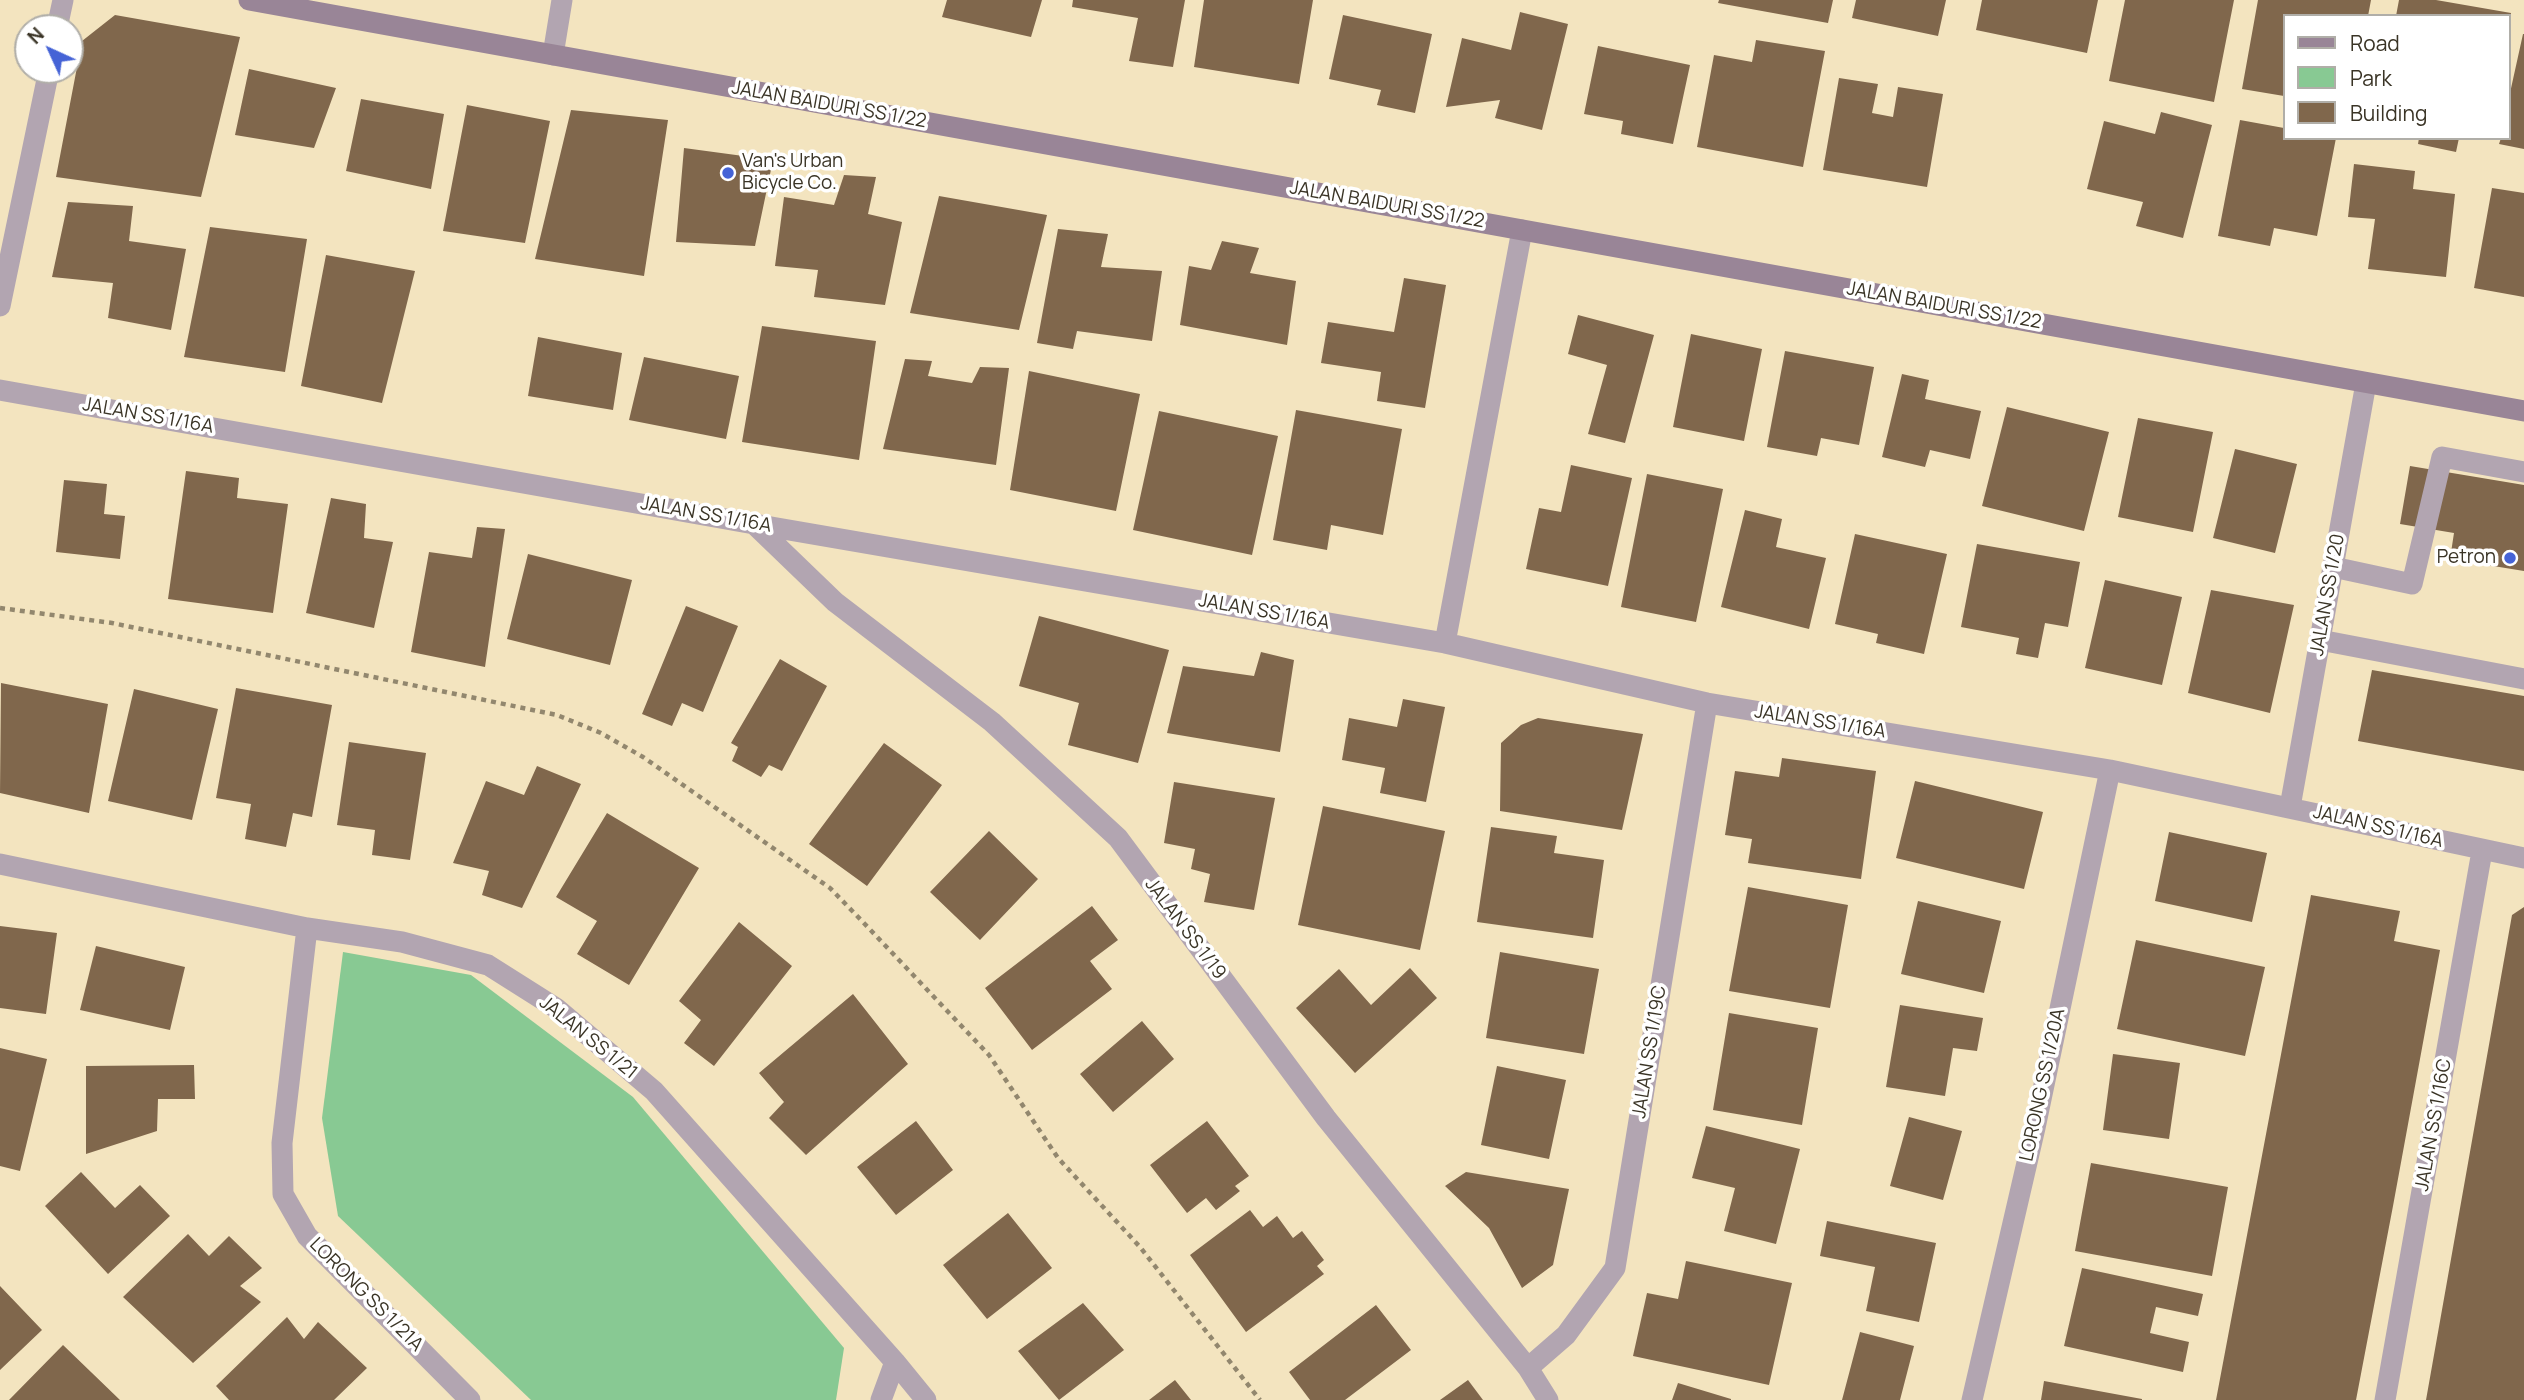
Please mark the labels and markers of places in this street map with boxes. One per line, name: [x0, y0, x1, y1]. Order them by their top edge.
place label: Van's Urban Bicycle Co.: [742, 151, 843, 195]
marker: Van's Urban Bicycle Co.: [720, 165, 736, 181]
place label: Petron: [2437, 547, 2496, 569]
marker: Petron: [2502, 550, 2518, 566]

